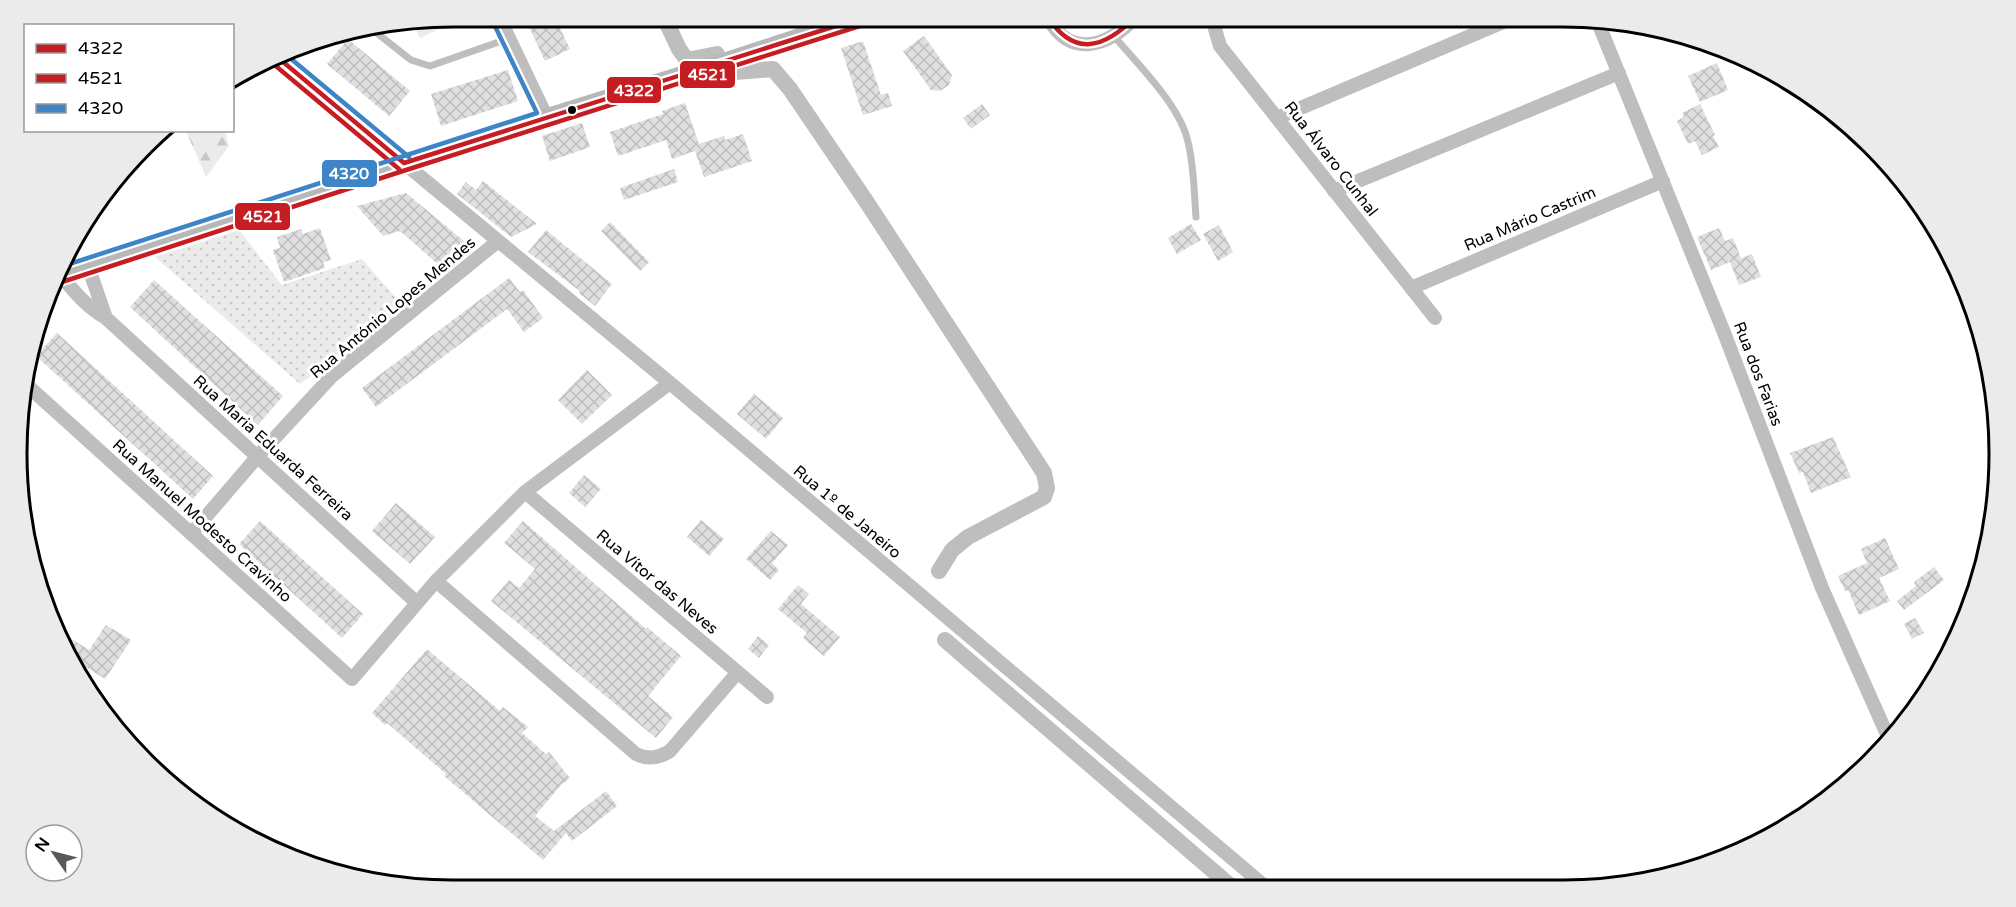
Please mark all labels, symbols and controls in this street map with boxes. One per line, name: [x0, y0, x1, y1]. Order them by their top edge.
legend: [24, 24, 234, 132]
text: 4322: [78, 37, 123, 59]
line badge: 4521: [679, 60, 736, 89]
text: 4521: [688, 65, 728, 85]
text: 4521: [78, 67, 123, 89]
line badge: 4322: [606, 76, 662, 104]
text: 4322: [614, 81, 654, 101]
text: 4320: [78, 97, 123, 119]
street label: Rua Álvaro Cunhal: [1280, 98, 1382, 220]
unlabelled marker: [566, 104, 578, 116]
line badge: 4320: [321, 159, 378, 188]
text: 4320: [329, 164, 369, 184]
street label: Rua Mário Castrim: [1461, 182, 1599, 256]
line badge: 4521: [234, 202, 291, 231]
text: 4521: [243, 207, 283, 227]
street label: Rua António Lopes Mendes: [306, 233, 480, 383]
street label: Rua dos Farias: [1729, 319, 1787, 429]
street label: Rua Maria Eduarda Ferreira: [189, 371, 357, 525]
street label: Rua Manuel Modesto Cravinho: [108, 435, 296, 607]
street label: Rua 1º de Janeiro: [789, 461, 905, 563]
street label: Rua Vítor das Neves: [592, 525, 722, 639]
north arrow: [24, 823, 84, 883]
text: N: [31, 834, 54, 856]

